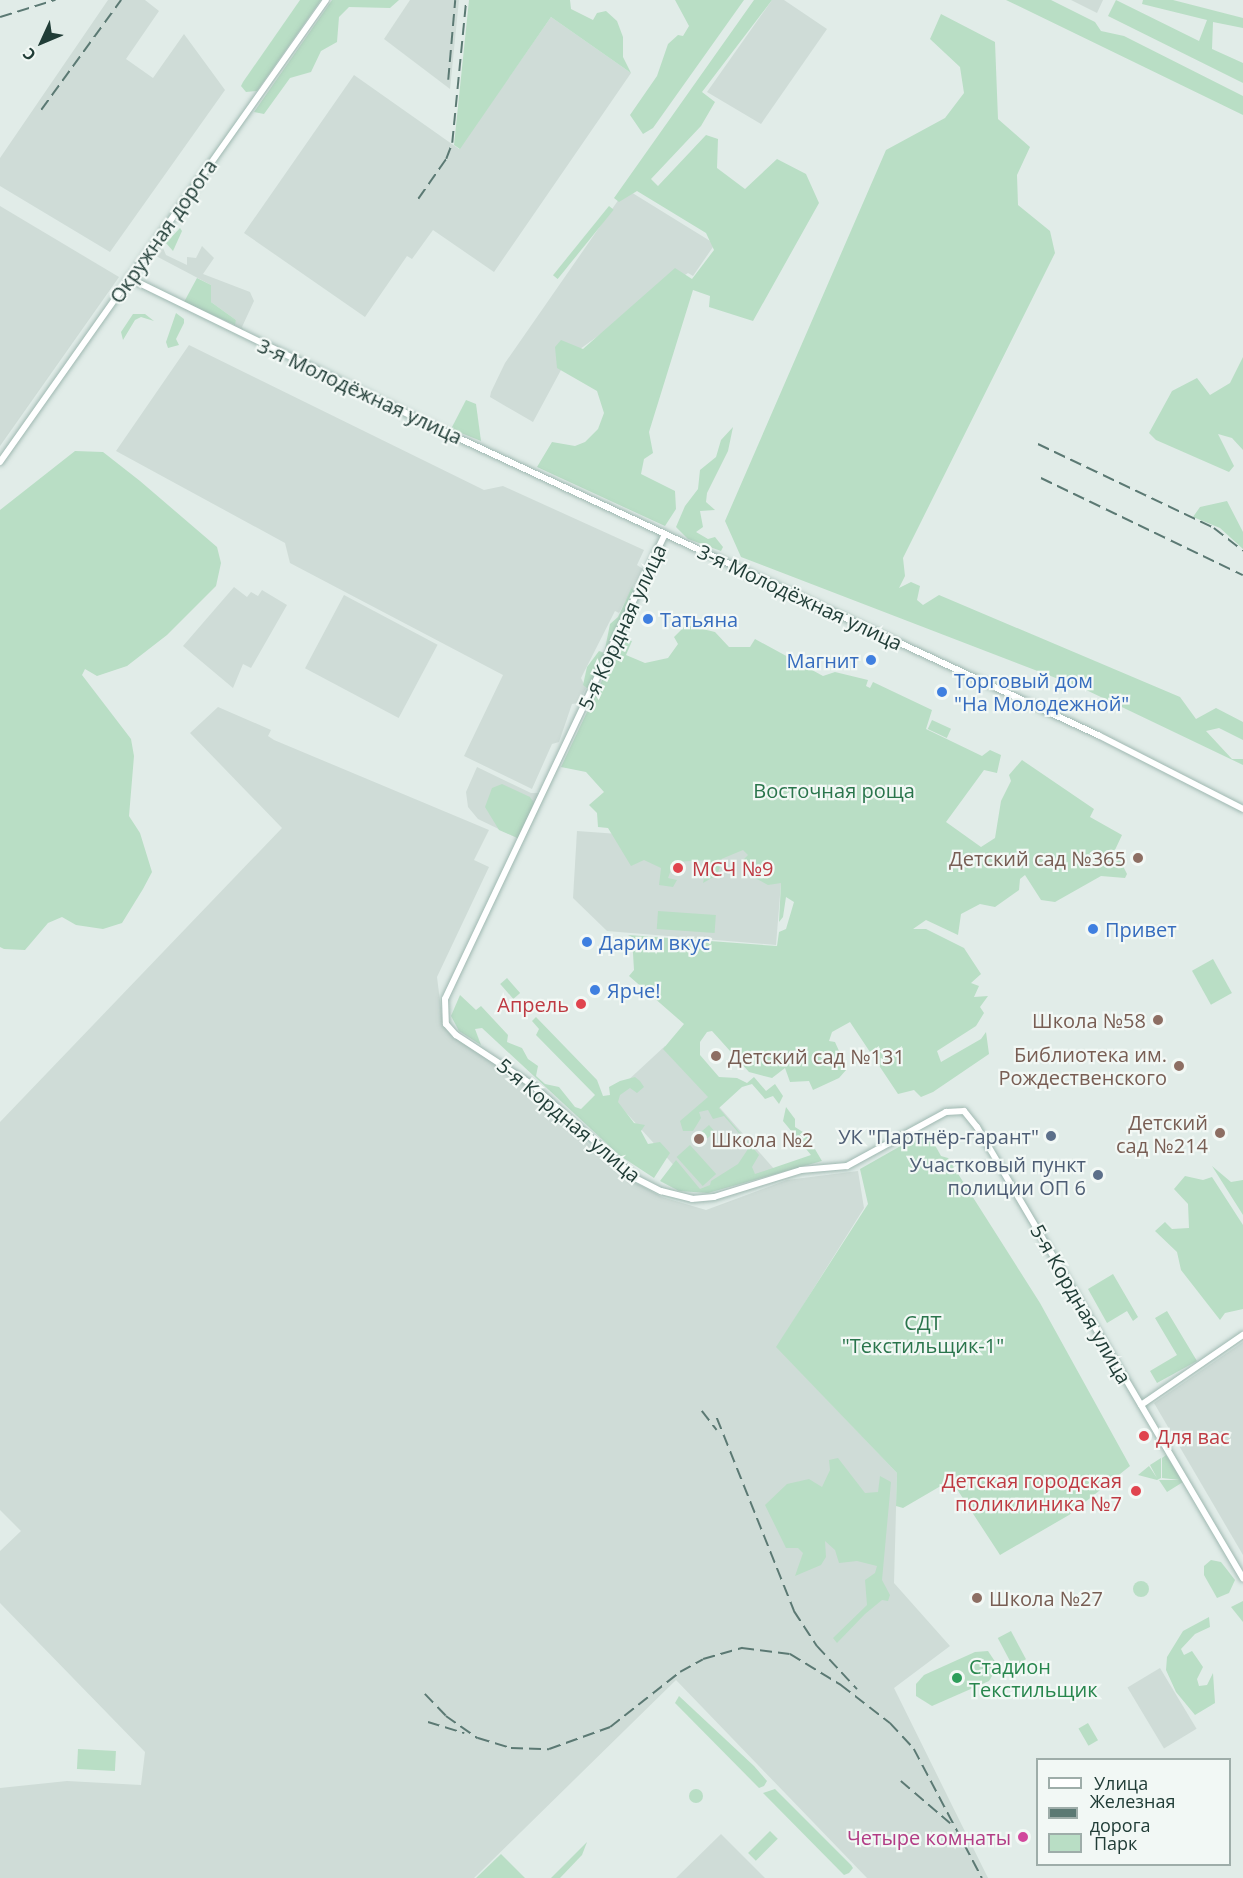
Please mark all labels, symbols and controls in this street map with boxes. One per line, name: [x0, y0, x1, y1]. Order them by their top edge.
north arrow: [12, 12, 72, 72]
text: С: [18, 43, 41, 66]
street label: Окружная дорога: [104, 154, 222, 308]
street label: 3-я Молодёжная улица: [254, 333, 466, 449]
street label: 3-я Молодёжная улица: [694, 539, 906, 655]
street label: 5-я Кордная улица: [573, 540, 671, 714]
place label: Татьяна: [660, 607, 738, 631]
marker: Татьяна: [641, 612, 655, 626]
place label: Магнит: [786, 648, 859, 672]
marker: Магнит: [864, 653, 878, 667]
place label: Торговый дом "На Молодежной": [954, 668, 1129, 715]
marker: Торговый дом "На Молодежной": [935, 685, 949, 699]
park label: Восточная роща: [753, 778, 915, 802]
place label: Детский сад №365: [949, 846, 1126, 870]
marker: Детский сад №365: [1131, 851, 1145, 865]
place label: МСЧ №9: [692, 856, 773, 880]
marker: МСЧ №9: [669, 859, 687, 877]
place label: Привет: [1105, 917, 1177, 941]
marker: Привет: [1086, 922, 1100, 936]
place label: Дарим вкус: [599, 930, 710, 954]
marker: Дарим вкус: [580, 935, 594, 949]
place label: Ярче!: [607, 978, 661, 1002]
marker: Ярче!: [588, 983, 602, 997]
place label: Апрель: [497, 992, 569, 1016]
marker: Апрель: [574, 997, 588, 1011]
place label: Школа №58: [1032, 1008, 1146, 1032]
marker: Школа №58: [1151, 1013, 1165, 1027]
place label: Библиотека им. Рождественского: [999, 1042, 1167, 1089]
place label: Детский сад №131: [728, 1044, 905, 1068]
marker: Детский сад №131: [709, 1049, 723, 1063]
street label: 5-я Кордная улица: [492, 1053, 646, 1187]
marker: Библиотека им. Рождественского: [1172, 1059, 1186, 1073]
place label: Детский сад №214: [1116, 1110, 1208, 1157]
place label: УК "Партнёр-гарант": [838, 1124, 1039, 1148]
marker: Детский сад №214: [1213, 1126, 1227, 1140]
place label: Школа №2: [711, 1127, 814, 1151]
marker: УК "Партнёр-гарант": [1044, 1129, 1058, 1143]
marker: Школа №2: [692, 1132, 706, 1146]
place label: Участковый пункт полиции ОП 6: [909, 1152, 1086, 1199]
marker: Участковый пункт полиции ОП 6: [1091, 1168, 1105, 1182]
street label: 5-я Кордная улица: [1026, 1220, 1136, 1388]
park label: СДТ "Текстильщик-1": [842, 1310, 1004, 1357]
place label: Для вас: [1156, 1424, 1230, 1448]
marker: Для вас: [1137, 1429, 1151, 1443]
place label: Детская городская поликлиника №7: [942, 1468, 1122, 1515]
marker: Детская городская поликлиника №7: [1127, 1482, 1145, 1500]
place label: Школа №27: [989, 1586, 1103, 1610]
marker: Школа №27: [970, 1591, 984, 1605]
place label: Стадион Текстильщик: [969, 1654, 1098, 1701]
marker: Стадион Текстильщик: [950, 1671, 964, 1685]
legend: [1036, 1758, 1231, 1866]
text: Улица: [1094, 1771, 1148, 1795]
text: Железная дорога: [1090, 1789, 1175, 1837]
place label: Четыре комнаты: [847, 1825, 1011, 1849]
marker: Четыре комнаты: [1016, 1830, 1030, 1844]
text: Парк: [1094, 1831, 1137, 1855]

